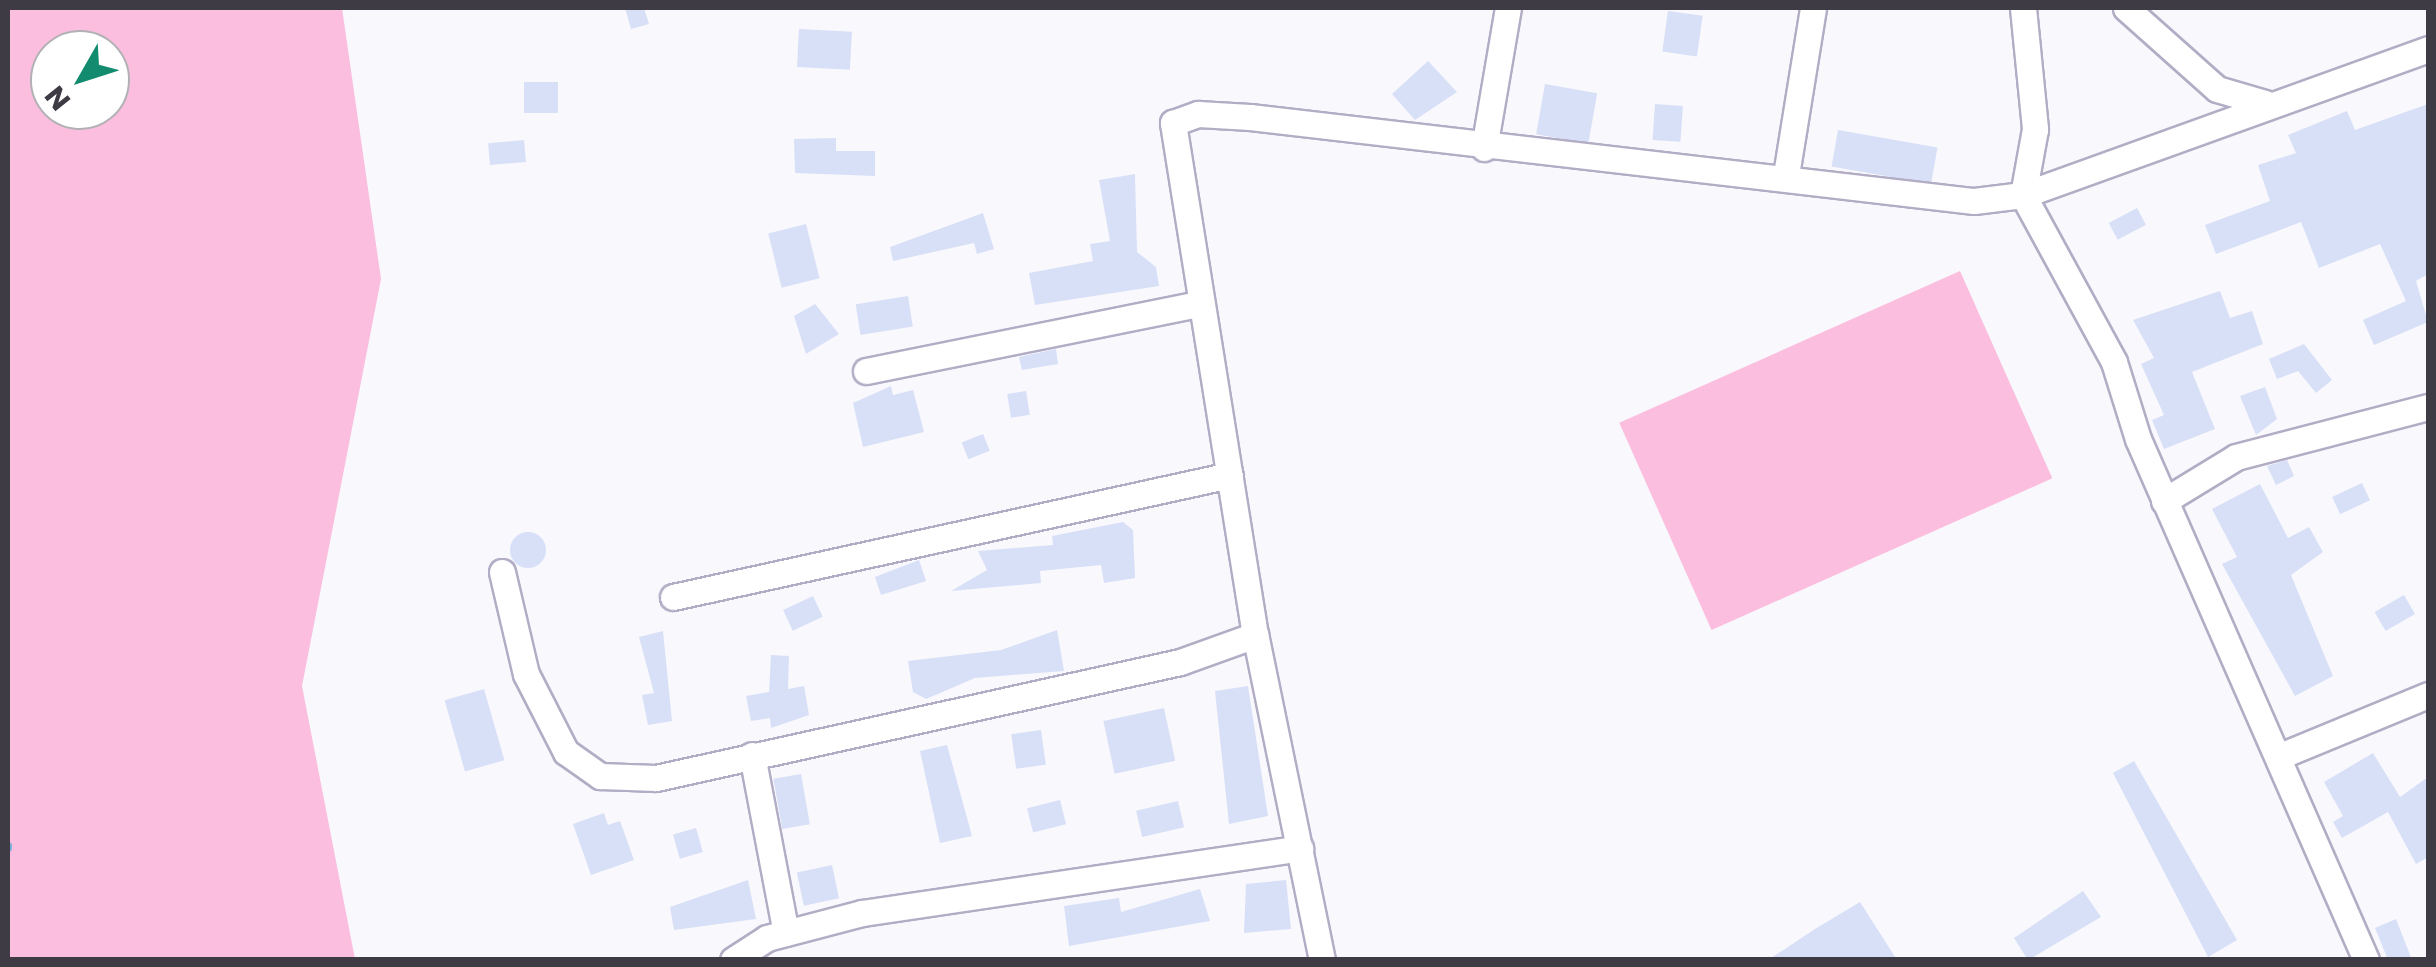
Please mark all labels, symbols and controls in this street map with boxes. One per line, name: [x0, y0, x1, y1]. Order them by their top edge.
north arrow: [30, 30, 130, 130]
text: N: [36, 77, 80, 118]

